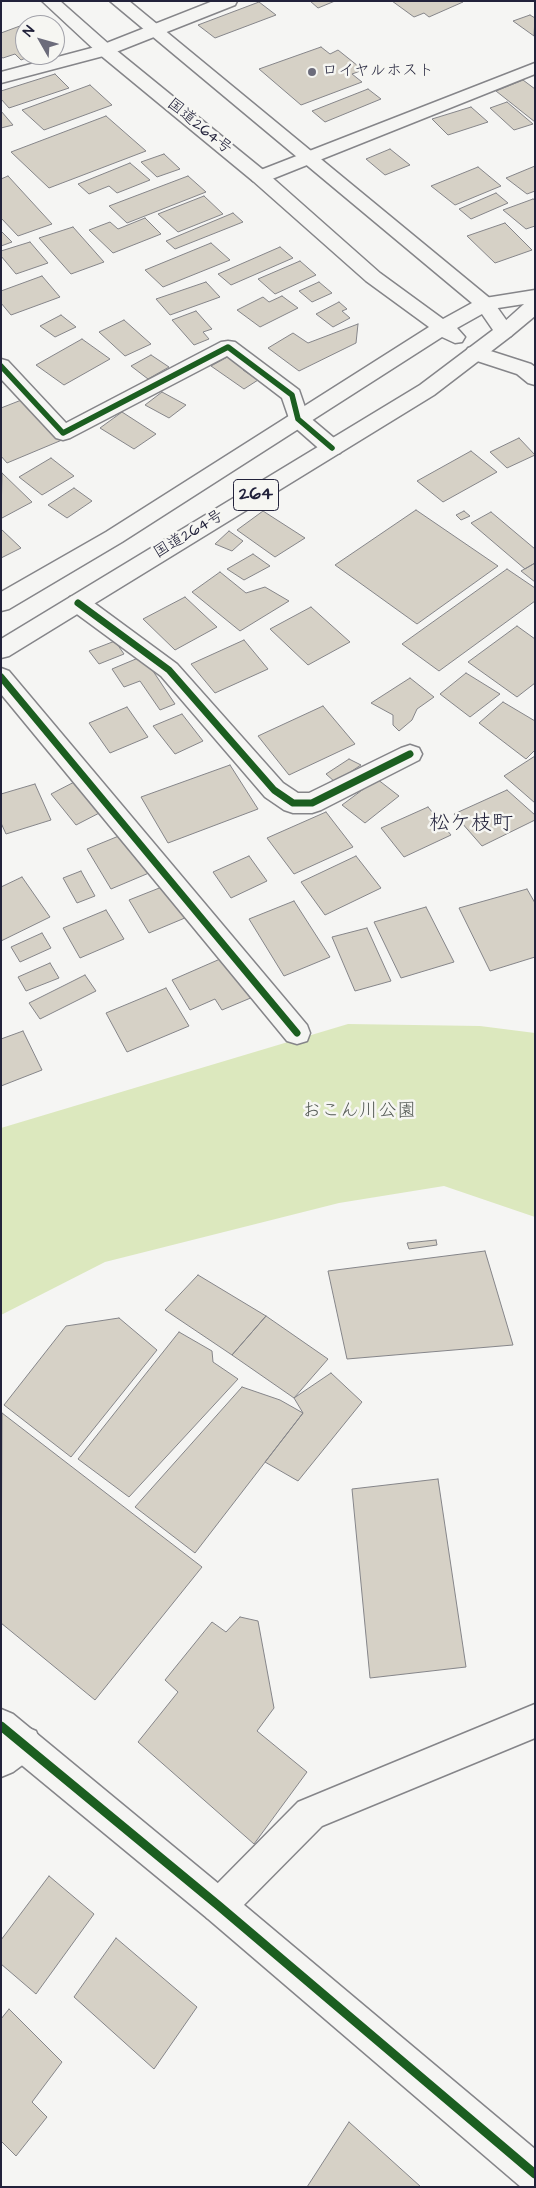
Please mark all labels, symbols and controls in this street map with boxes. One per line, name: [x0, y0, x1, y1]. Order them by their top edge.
north arrow: [15, 15, 65, 65]
text: N: [18, 22, 40, 41]
place label: ロイヤルホスト: [322, 62, 434, 82]
marker: ロイヤルホスト: [306, 66, 318, 78]
street label: 国道264号: [163, 95, 235, 159]
road number: 264: [234, 480, 278, 510]
street label: 国道264号: [151, 507, 227, 563]
district label: 松ケ枝町: [429, 812, 513, 838]
park label: おこん川公園: [302, 1101, 416, 1123]

